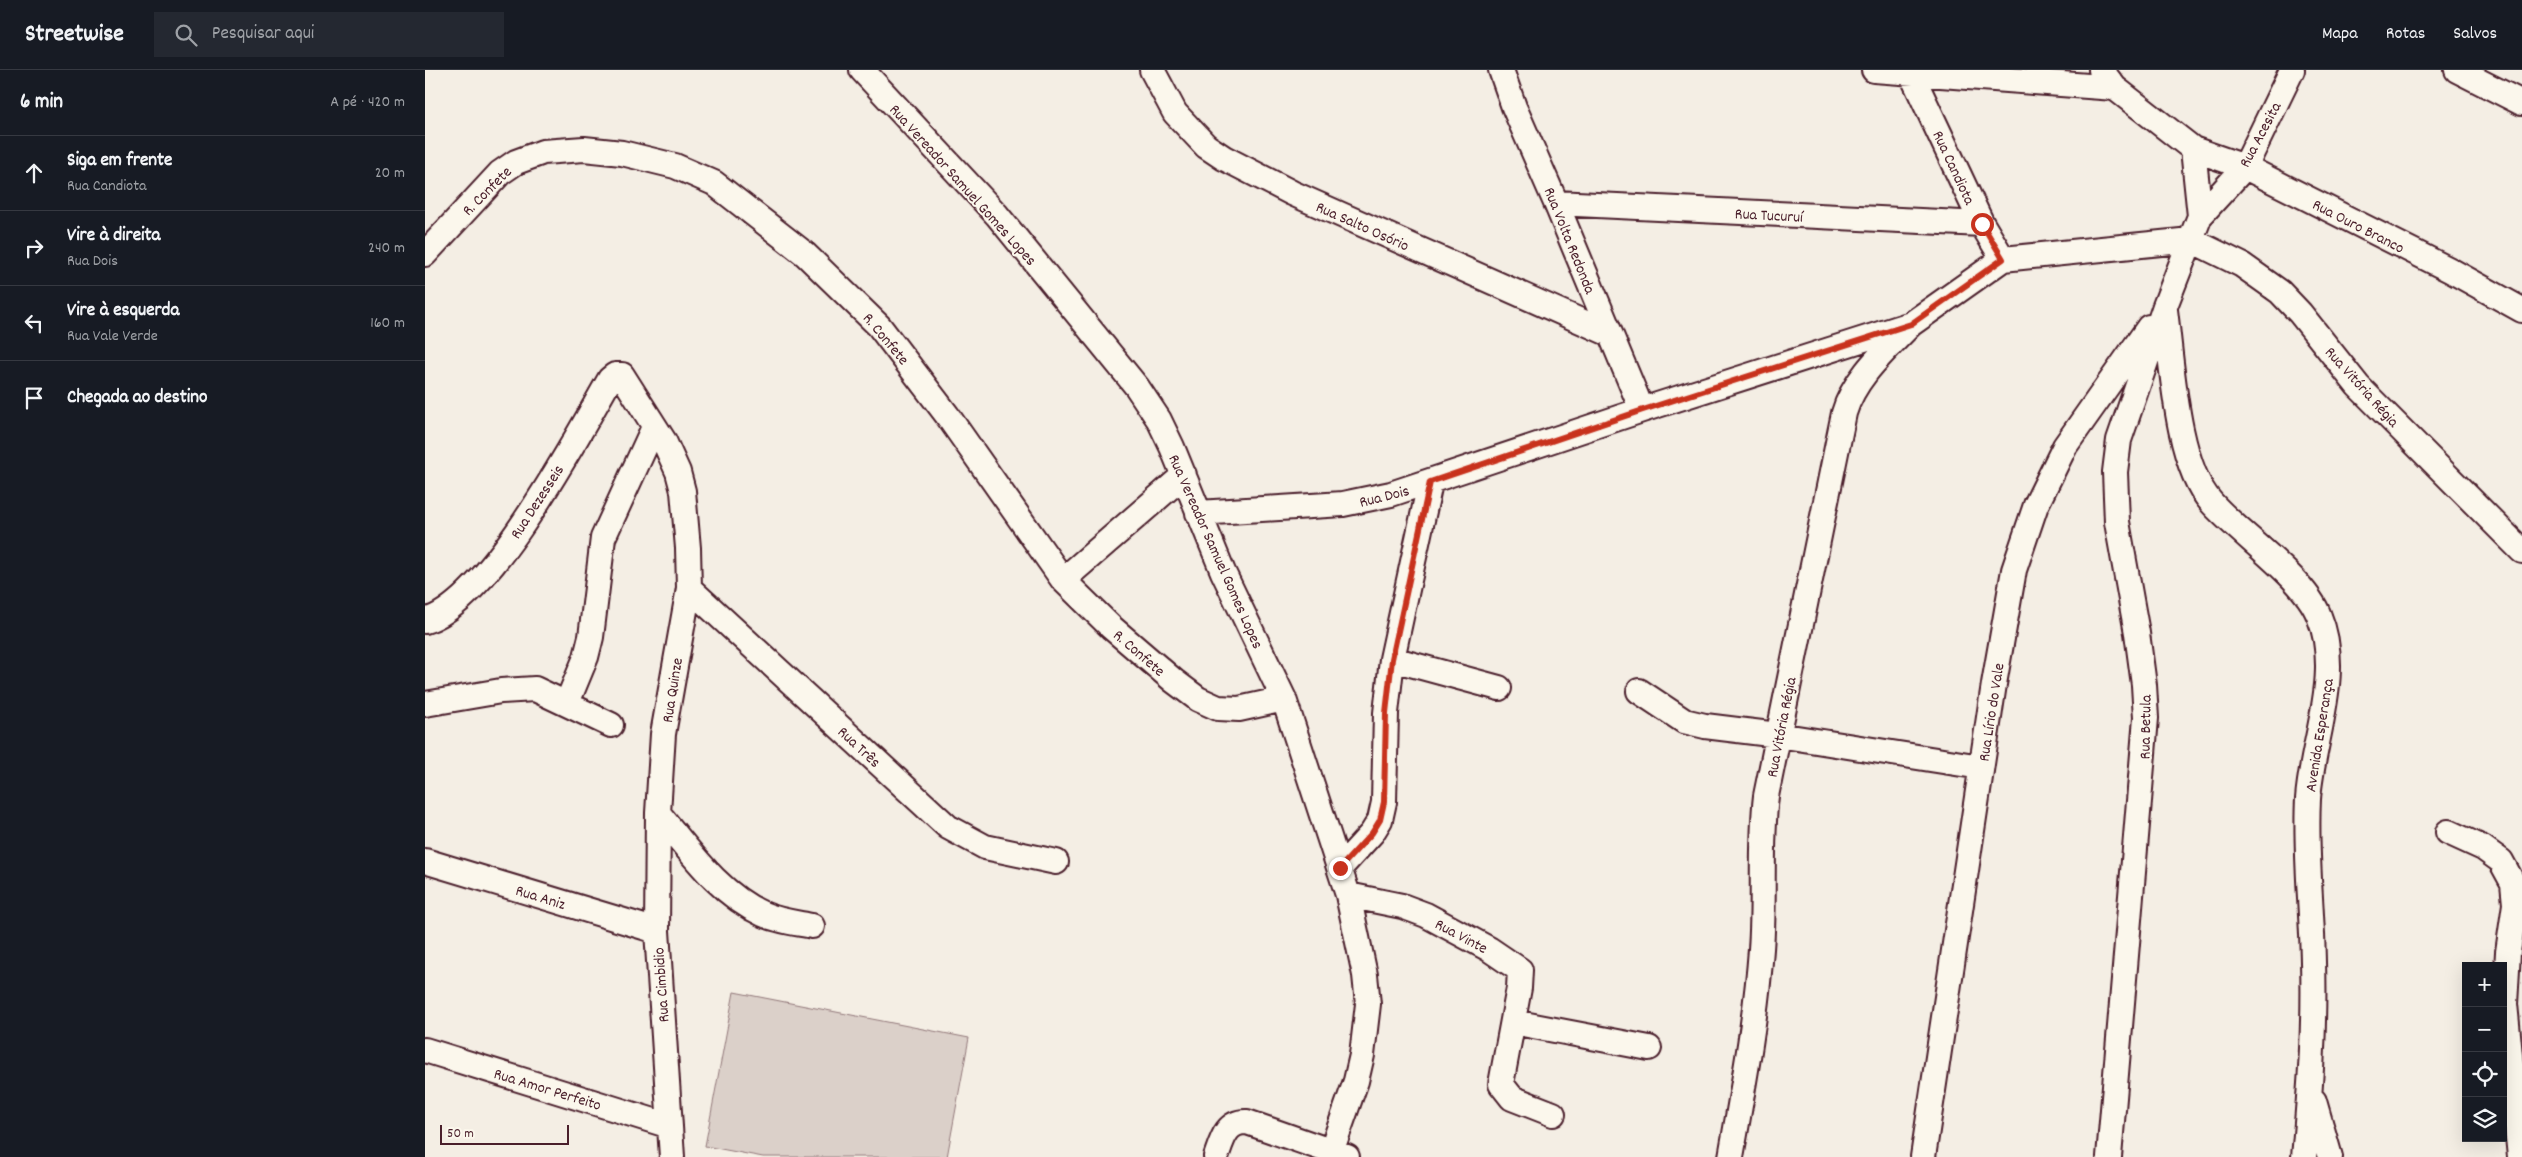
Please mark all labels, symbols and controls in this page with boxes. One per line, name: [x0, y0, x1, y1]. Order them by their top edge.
search box: [154, 12, 504, 57]
text: Streetwise: [25, 18, 124, 52]
icon: search: [172, 21, 200, 49]
text: Pesquisar aqui: [212, 21, 314, 48]
text: Mapa: [2322, 22, 2358, 47]
text: Rotas: [2386, 22, 2425, 47]
text: Salvos: [2453, 22, 2497, 47]
text: 6 min: [20, 88, 63, 118]
text: A pé · 420 m: [330, 91, 405, 114]
street label: Rua Acesita: [2234, 98, 2288, 172]
street label: Rua Vereador Samuel Gomes Lopes: [883, 100, 1041, 272]
street label: Rua Candiota: [1925, 127, 1980, 209]
text: Siga em frente: [67, 148, 172, 175]
icon: ahead: [20, 159, 48, 187]
text: 20 m: [375, 162, 405, 185]
street label: R. Confete: [458, 162, 518, 222]
text: Rua Candiota: [67, 175, 147, 198]
street label: Rua Volta Redonda: [1537, 184, 1601, 298]
street label: Rua Ouro Branco: [2308, 194, 2408, 260]
street label: Rua Salto Osório: [1312, 196, 1412, 258]
street label: Rua Tucuruí: [1734, 203, 1805, 230]
route start: [1971, 213, 1994, 236]
text: Vire à direita: [67, 223, 160, 250]
icon: right: [20, 234, 48, 262]
text: 240 m: [368, 237, 405, 260]
text: Rua Dois: [67, 250, 118, 273]
text: Vire à esquerda: [67, 298, 179, 325]
street label: R. Confete: [856, 308, 914, 371]
icon: left: [20, 309, 48, 337]
text: 160 m: [370, 312, 405, 335]
text: Rua Vale Verde: [67, 325, 158, 348]
street label: Rua Vitória Régia: [2319, 342, 2404, 434]
icon: arrive: [20, 384, 48, 412]
text: Chegada ao destino: [67, 385, 208, 412]
street label: Rua Vereador Samuel Gomes Lopes: [1161, 451, 1268, 653]
street label: Rua Dezesseis: [505, 460, 571, 544]
street label: Rua Dois: [1357, 480, 1412, 515]
street label: R. Confete: [1107, 625, 1169, 683]
street label: Rua Quinze: [657, 656, 690, 725]
street label: Rua Lírio do Vale: [1973, 662, 2012, 763]
street label: Rua Vitória Régia: [1761, 675, 1804, 780]
street label: Avenida Esperança: [2300, 676, 2341, 794]
street label: Rua Betula: [2134, 694, 2159, 760]
street label: Rua Três: [831, 722, 885, 774]
route end: [1329, 857, 1352, 880]
street label: Rua Aniz: [513, 880, 568, 917]
street label: Rua Vinte: [1430, 914, 1491, 961]
street label: Rua Cimbidio: [648, 947, 677, 1023]
map controls: [2462, 962, 2507, 1142]
button: +: [2462, 962, 2507, 1007]
button: −: [2462, 1007, 2507, 1052]
button: locate: [2462, 1052, 2507, 1097]
street label: Rua Amor Perfeito: [491, 1063, 604, 1118]
button: layers: [2462, 1097, 2507, 1142]
scale bar: [440, 1122, 569, 1145]
text: 50 m: [447, 1124, 474, 1144]

